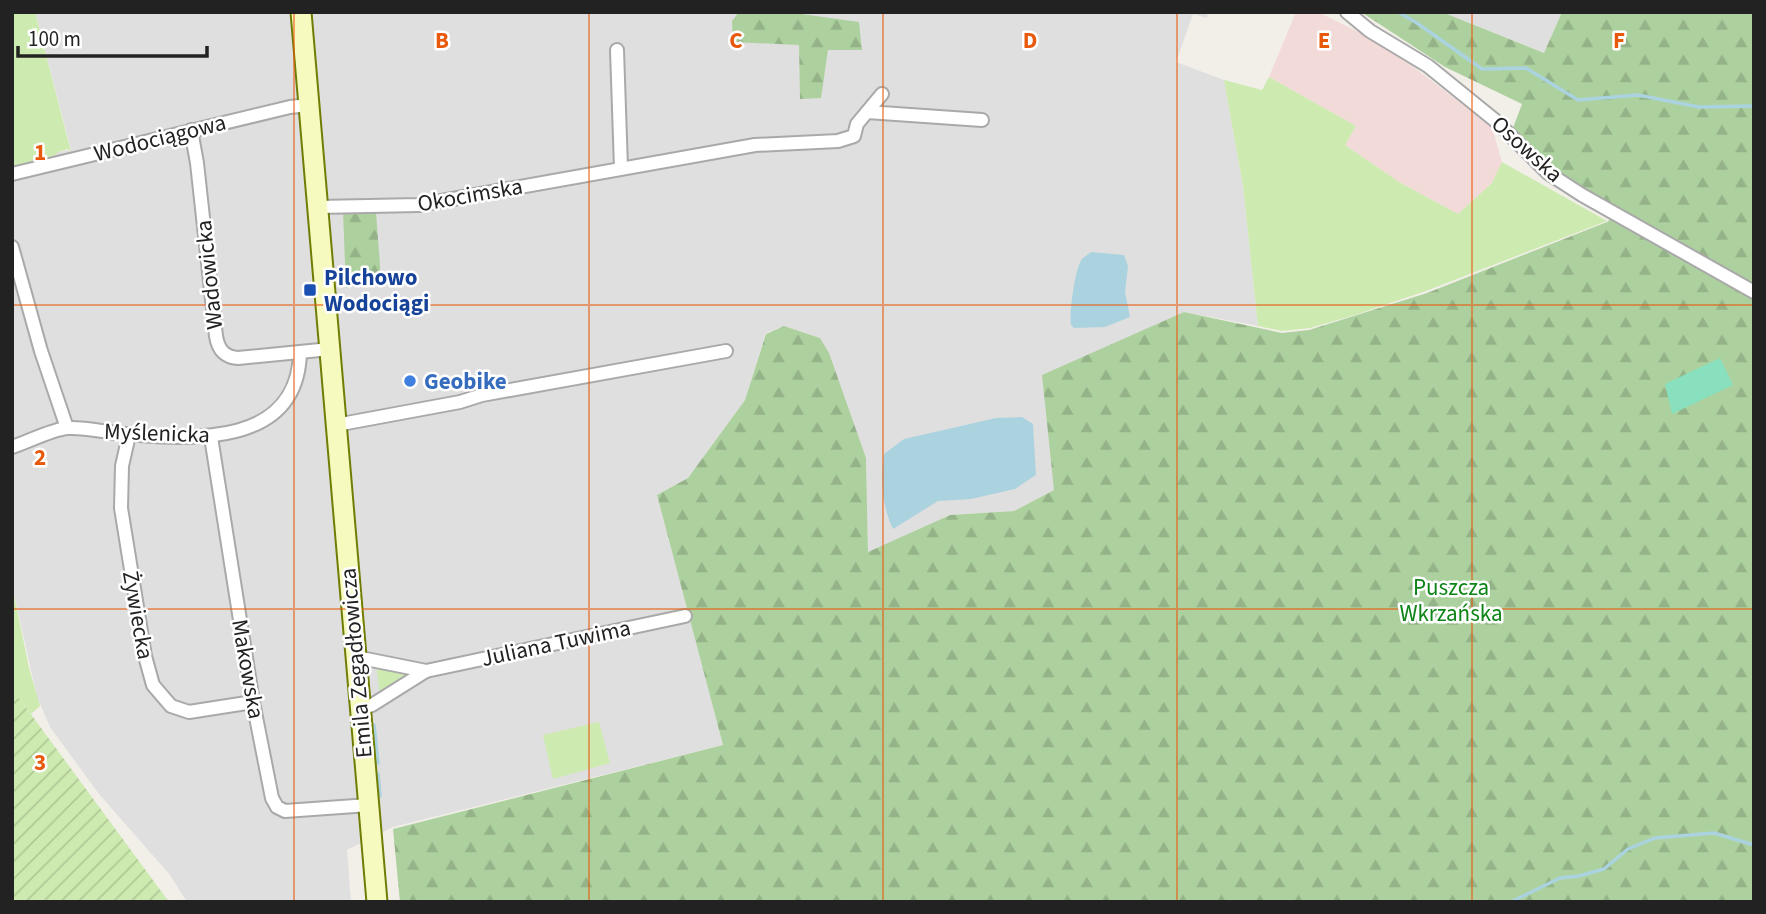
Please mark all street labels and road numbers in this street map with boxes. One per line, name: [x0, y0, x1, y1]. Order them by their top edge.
street label: Wodociągowa: [90, 106, 230, 170]
street label: Osowska: [1484, 108, 1570, 190]
street label: Okocimska: [415, 170, 525, 220]
street label: Wadowicka: [187, 219, 231, 331]
street label: Myślenicka: [104, 415, 210, 451]
street label: Emila Zegadłowicza: [331, 567, 381, 759]
street label: Żywiecka: [114, 568, 162, 662]
street label: Juliana Tuwima: [478, 611, 634, 675]
street label: Makowska: [223, 617, 273, 721]

